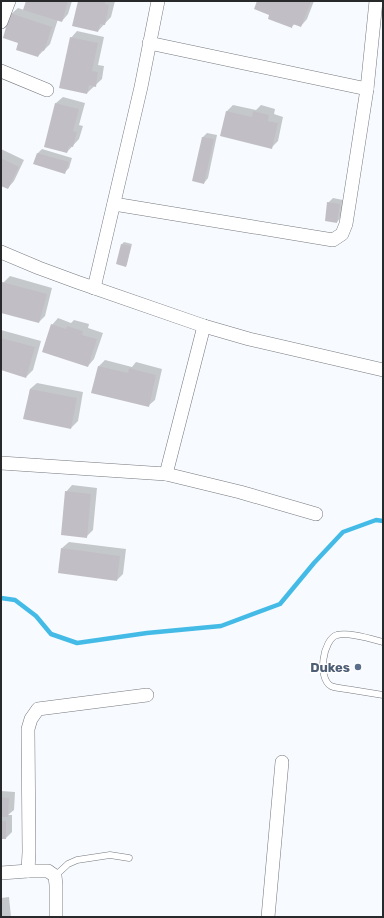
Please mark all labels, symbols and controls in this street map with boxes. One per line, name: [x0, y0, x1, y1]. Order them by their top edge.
place label: Dukes: [310, 660, 350, 675]
marker: Dukes: [353, 662, 363, 672]

